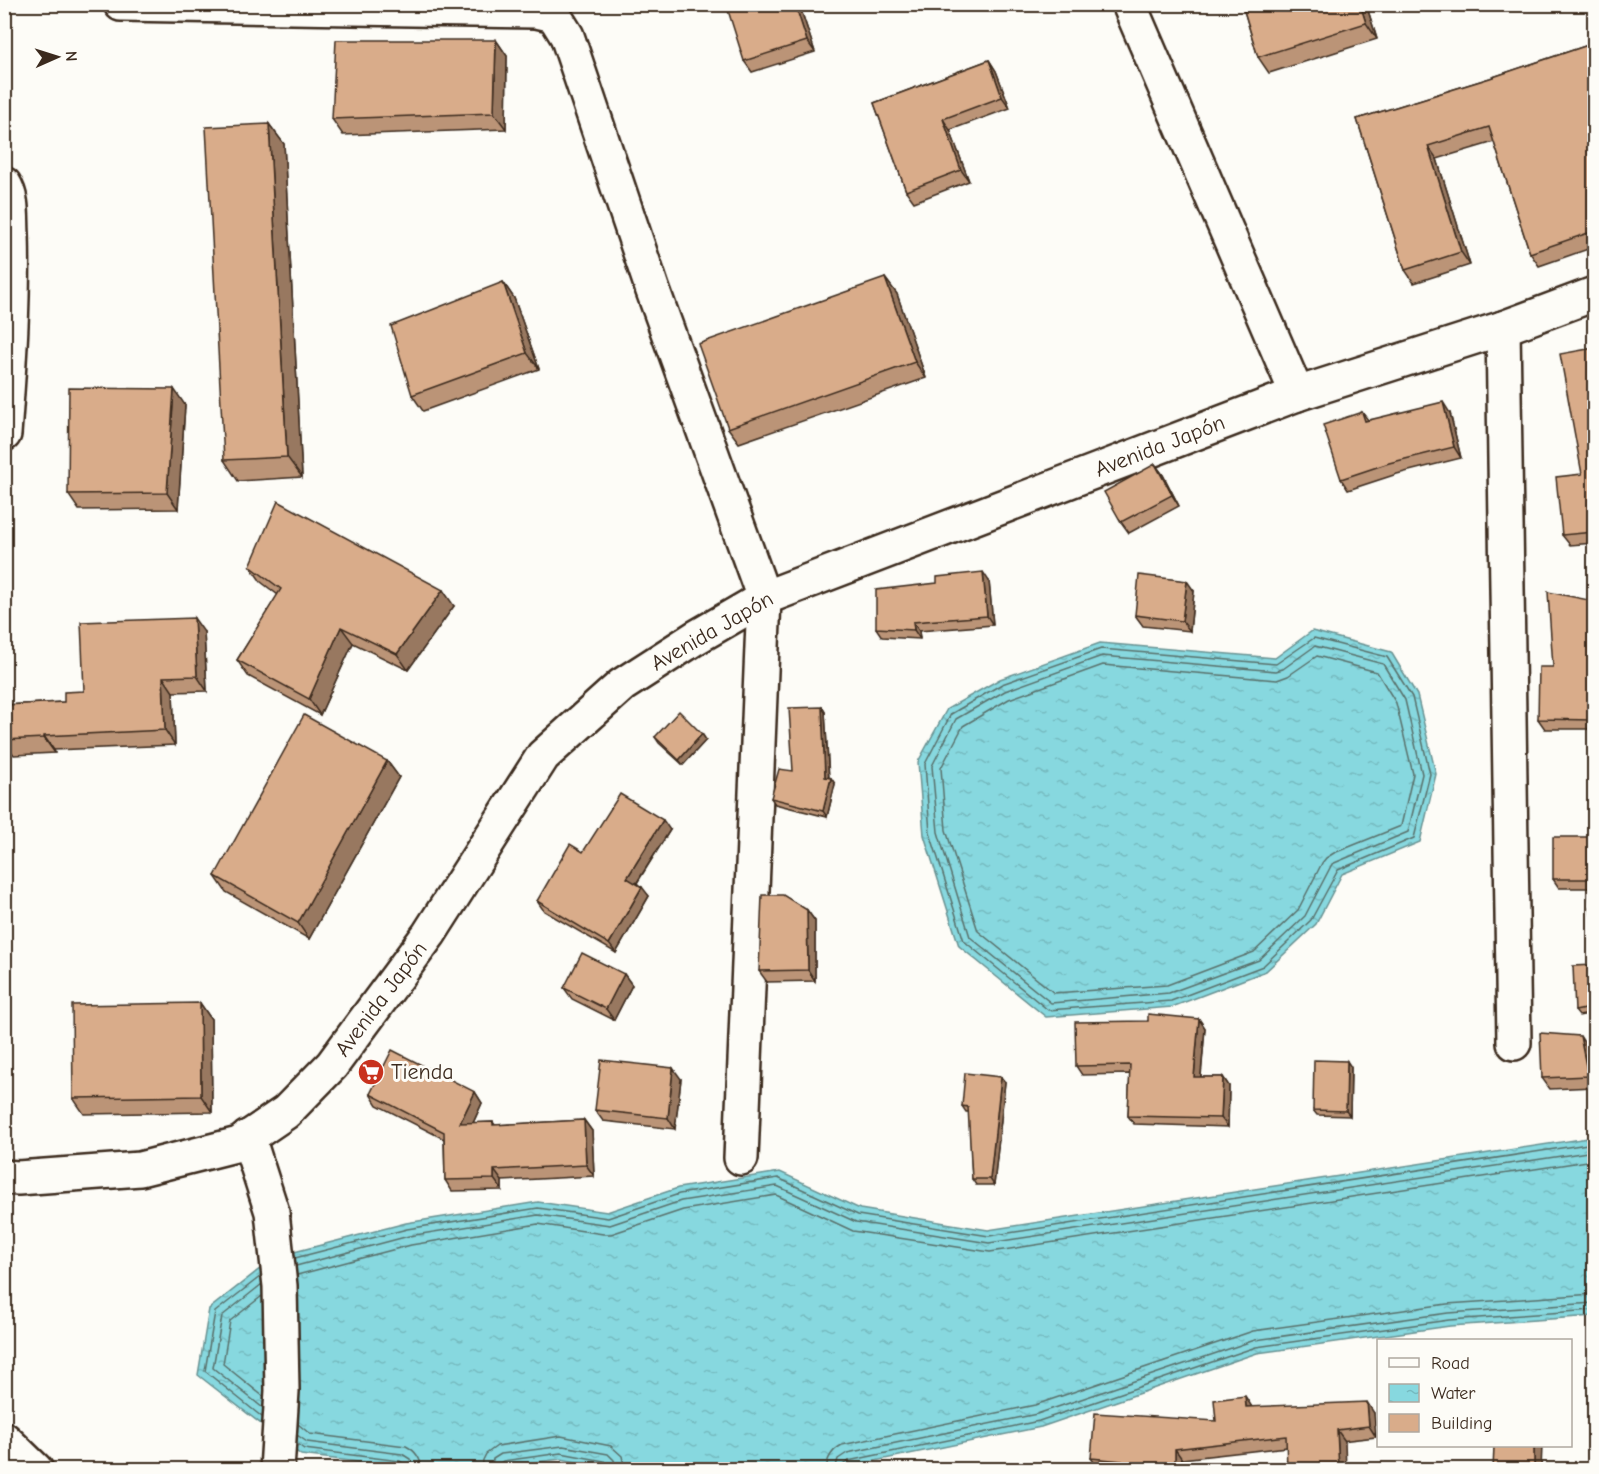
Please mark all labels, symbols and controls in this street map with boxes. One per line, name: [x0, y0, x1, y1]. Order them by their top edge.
north arrow: [27, 27, 87, 87]
text: N: [62, 51, 80, 62]
street label: Avenida Japón: [1091, 409, 1229, 483]
street label: Avenida Japón: [646, 585, 778, 677]
street label: Avenida Japón: [329, 936, 433, 1062]
supermarket icon: Tienda: [356, 1057, 386, 1087]
place label: Tienda: [391, 1059, 454, 1085]
legend: [1377, 1339, 1572, 1447]
text: Road: [1431, 1353, 1470, 1374]
text: Water: [1431, 1383, 1476, 1404]
text: Building: [1431, 1413, 1493, 1434]

